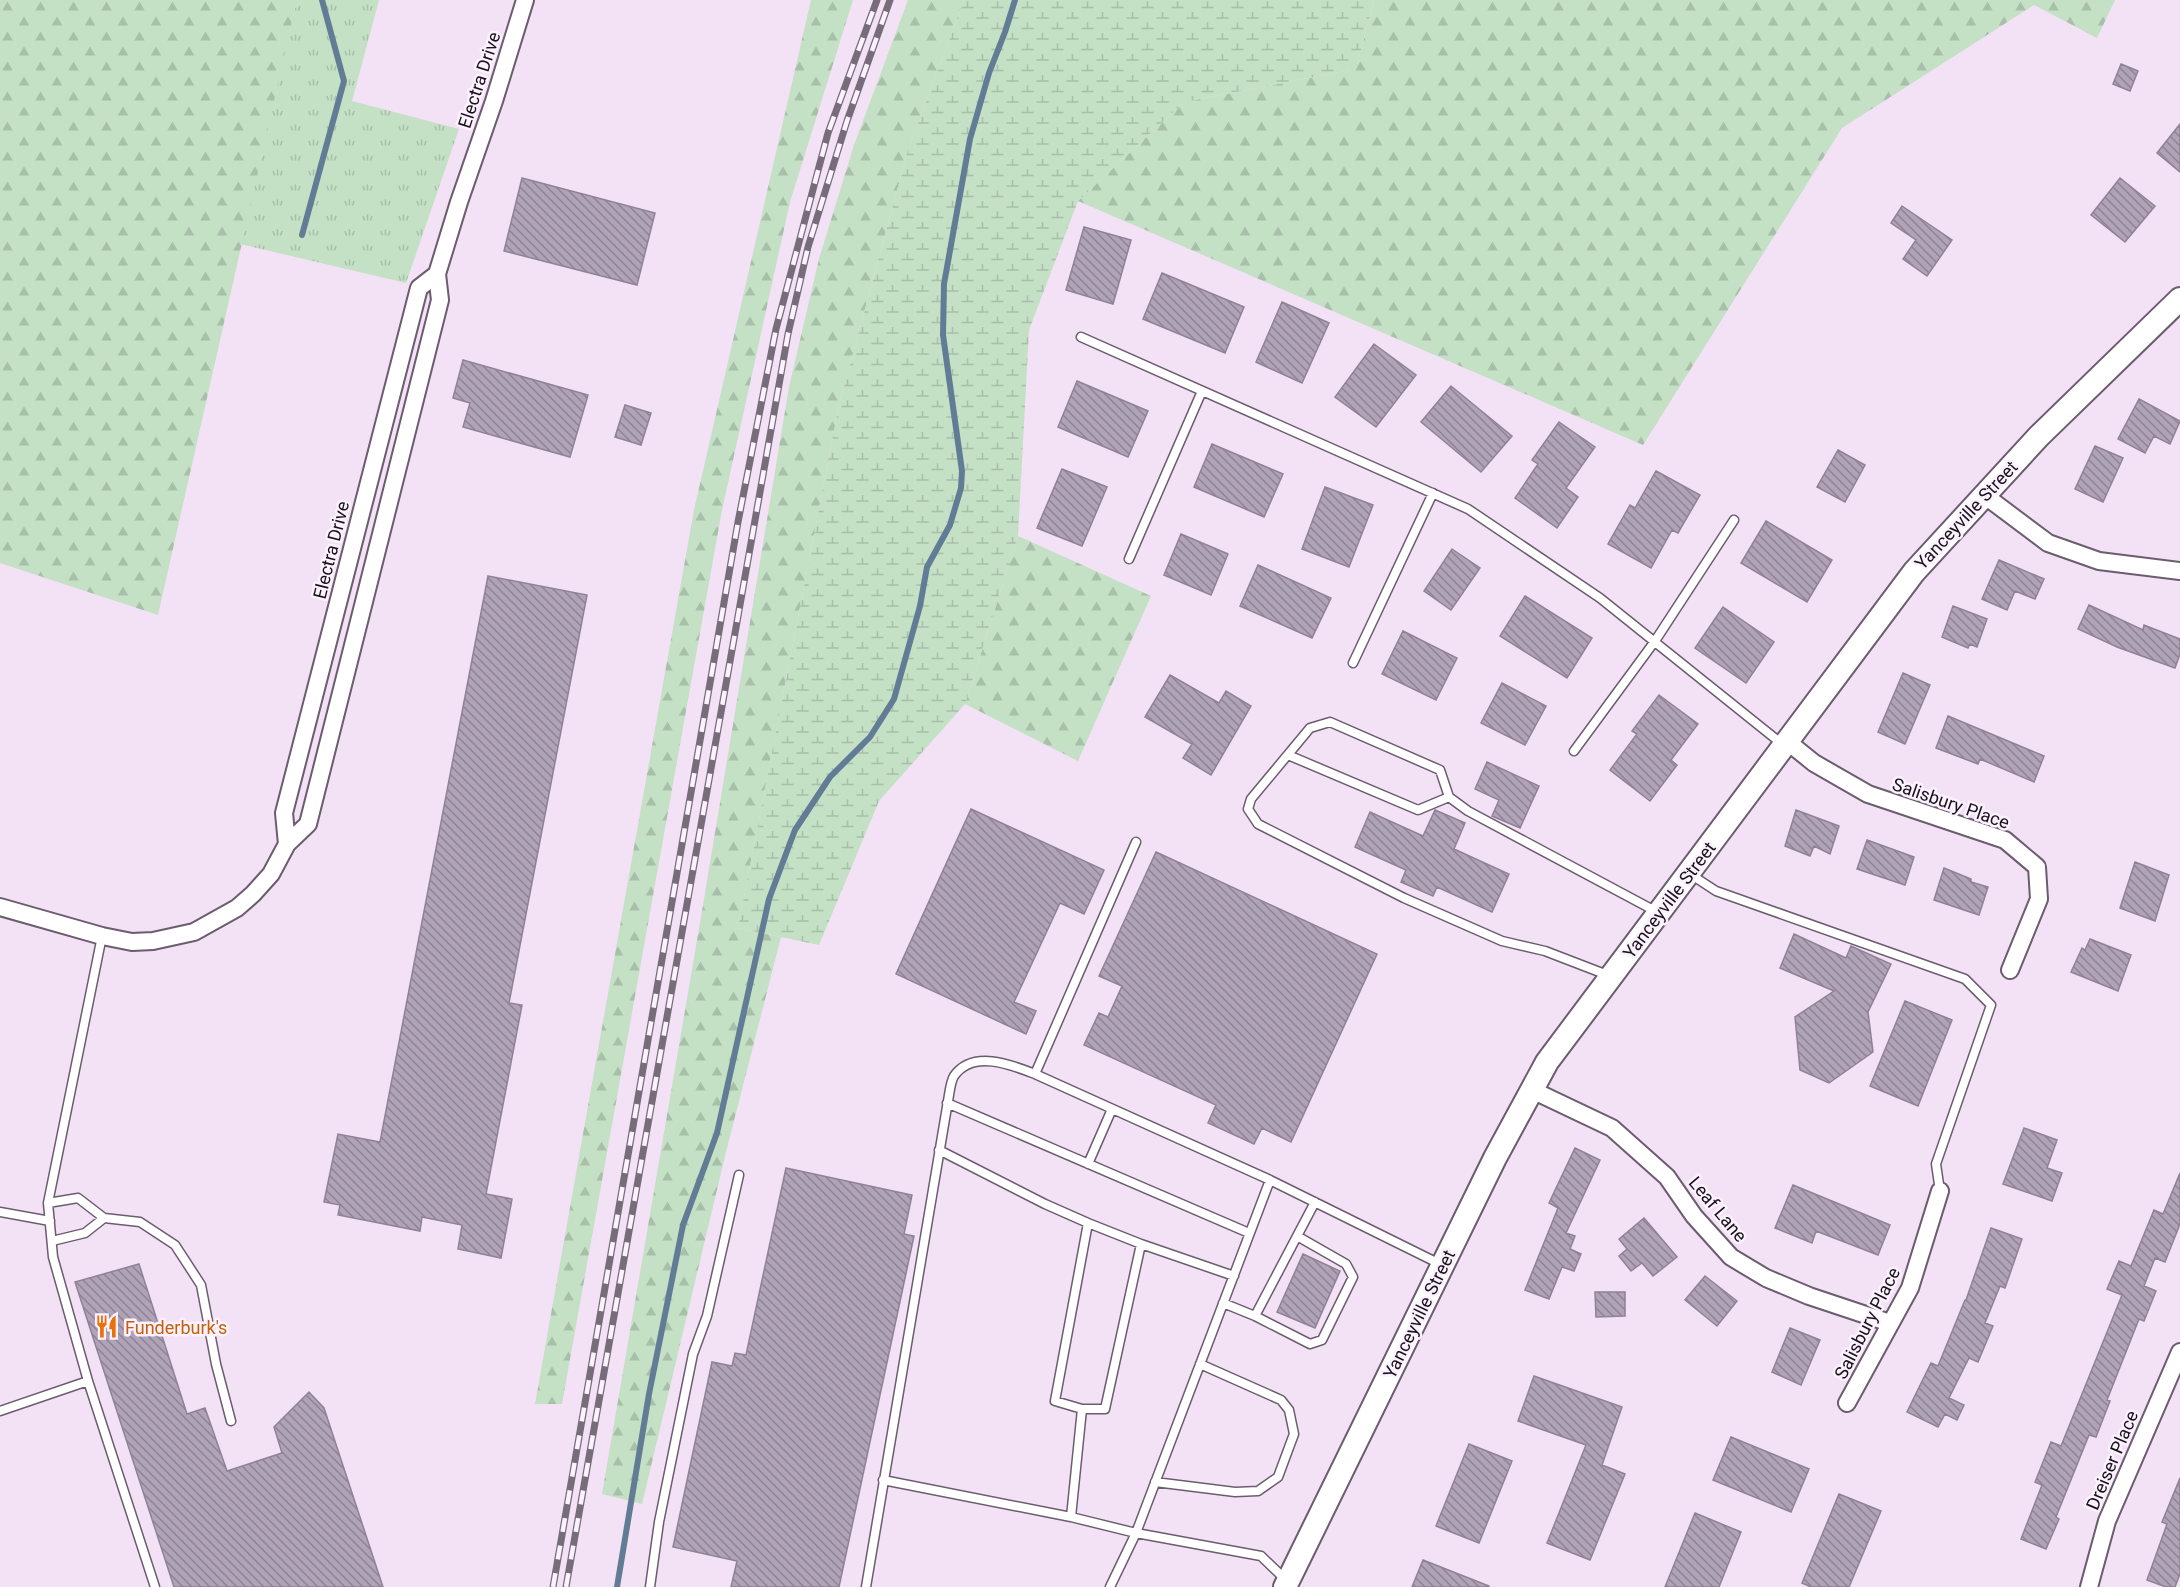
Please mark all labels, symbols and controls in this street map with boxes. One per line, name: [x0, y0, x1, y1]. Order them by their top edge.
street label: Electra Drive: [454, 29, 504, 131]
street label: Yanceyville Street: [1910, 456, 2022, 574]
street label: Electra Drive: [309, 499, 353, 601]
street label: Salisbury Place: [1890, 773, 2012, 833]
street label: Yanceyville Street: [1618, 837, 1720, 962]
street label: Leaf Lane: [1685, 1172, 1751, 1246]
street label: Yanceyville Street: [1379, 1246, 1459, 1382]
street label: Salisbury Place: [1830, 1264, 1904, 1382]
restaurant icon: Funderburk's: [94, 1314, 120, 1340]
place label: Funderburk's: [125, 1317, 227, 1338]
street label: Dreiser Place: [2082, 1407, 2142, 1513]

